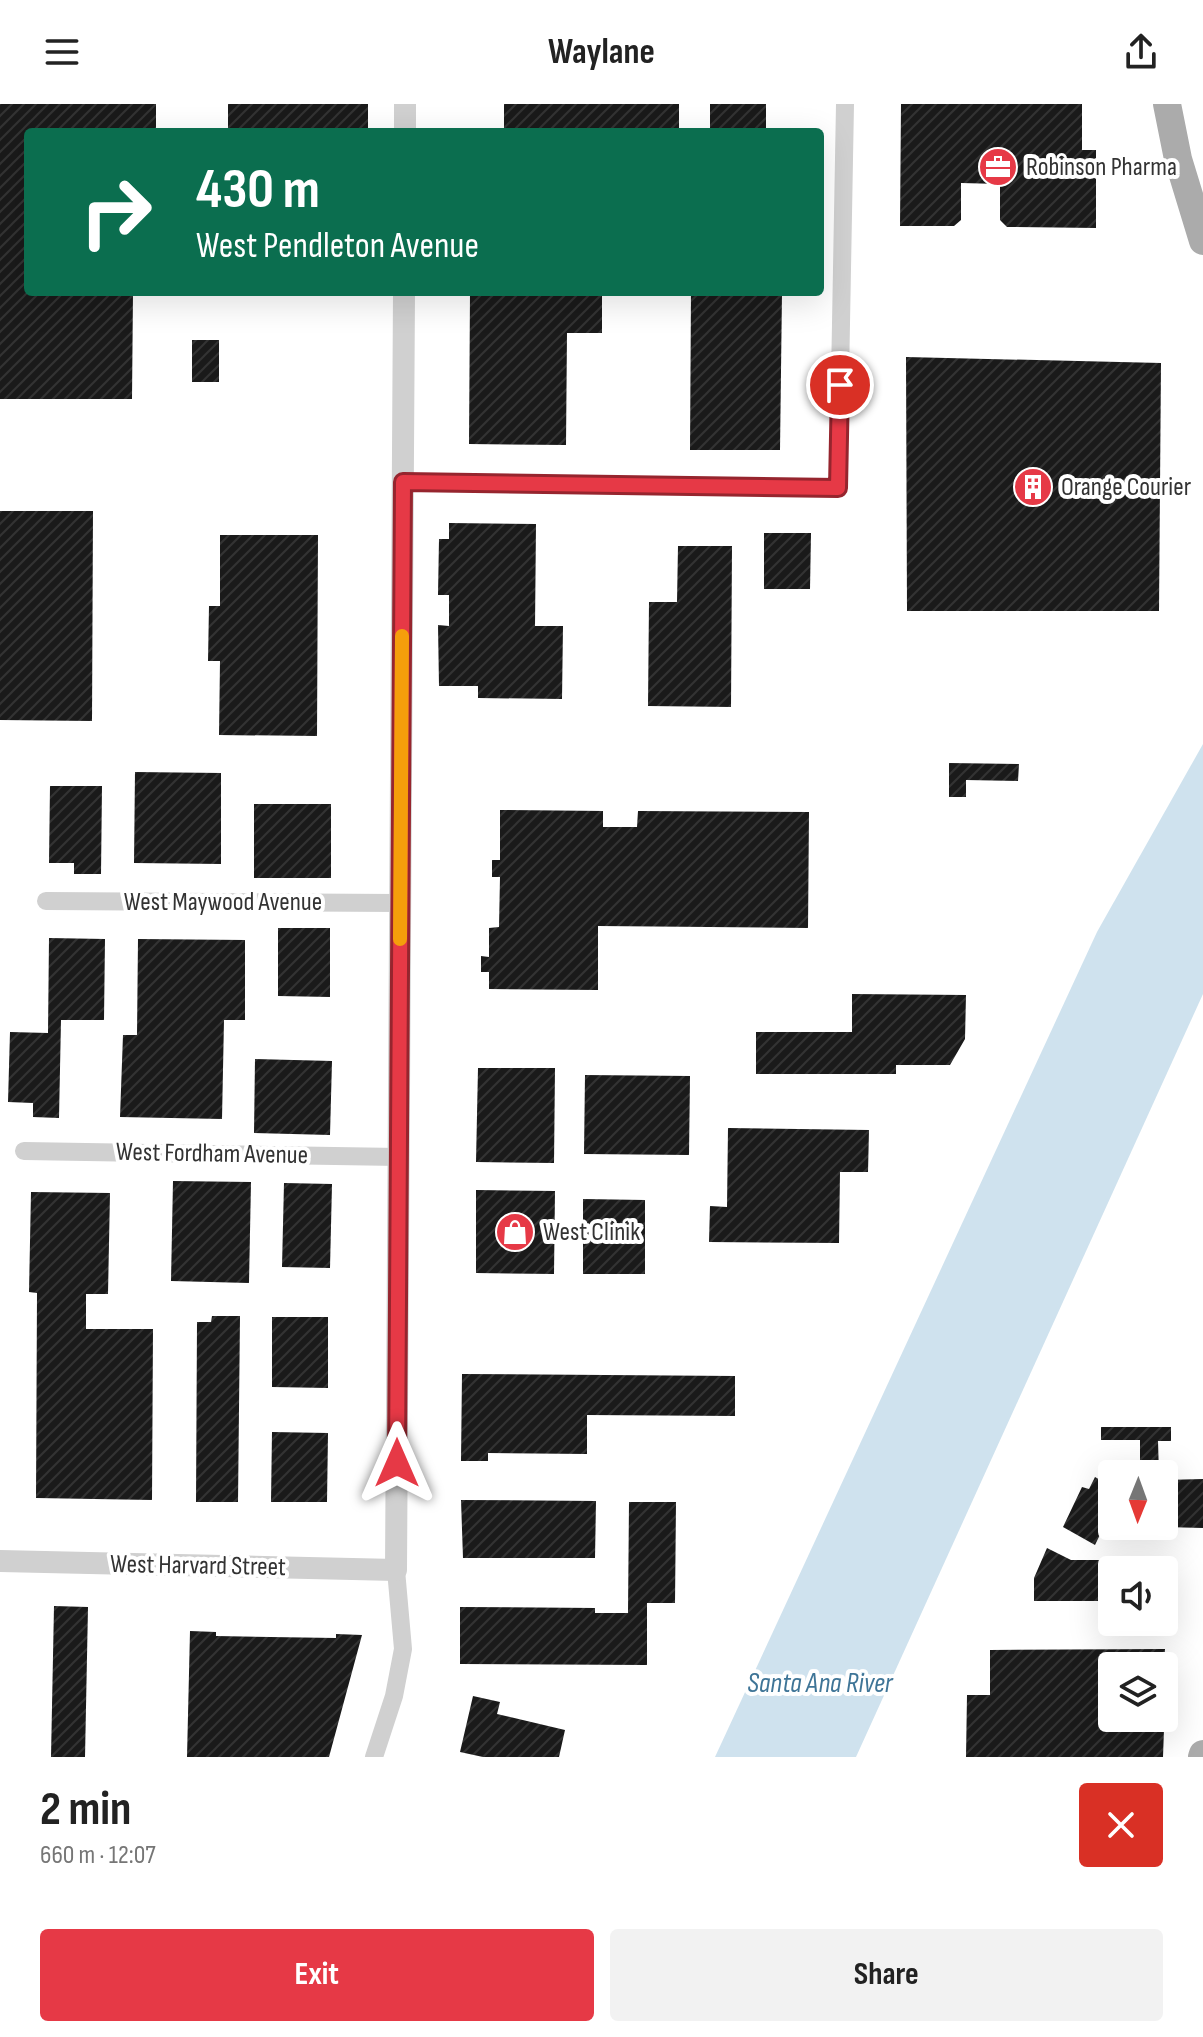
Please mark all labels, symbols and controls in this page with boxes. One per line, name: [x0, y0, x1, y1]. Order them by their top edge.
icon: menu: [40, 30, 84, 74]
icon: share: [1119, 30, 1163, 74]
text: Waylane: [548, 31, 655, 74]
office icon: Robinson Pharma: [977, 146, 1019, 188]
place label: Robinson Pharma: [1026, 152, 1177, 183]
text: 430 m: [196, 157, 320, 224]
icon: right: [64, 160, 168, 264]
text: West Pendleton Avenue: [196, 225, 479, 268]
pin: [806, 351, 874, 419]
icon: arrive: [818, 363, 862, 407]
building icon: Orange Courier: [1012, 466, 1054, 508]
place label: Orange Courier: [1061, 472, 1192, 503]
street label: West Maywood Avenue: [124, 887, 322, 918]
street label: West Fordham Avenue: [116, 1137, 308, 1171]
shop icon: West Clinik: [494, 1211, 536, 1253]
place label: West Clinik: [543, 1217, 640, 1248]
position arrow: [355, 1421, 439, 1505]
north arrow: [1098, 1460, 1178, 1540]
map controls: [1098, 1460, 1178, 1732]
street label: West Harvard Street: [110, 1549, 286, 1583]
button: sound: [1098, 1556, 1178, 1636]
button: layers: [1098, 1652, 1178, 1732]
water label: Santa Ana River: [747, 1667, 894, 1700]
text: 2 min: [40, 1781, 131, 1838]
button: close: [1079, 1783, 1163, 1867]
text: 660 m · 12:07: [40, 1840, 156, 1871]
button: Exit: [40, 1929, 594, 2021]
button: Share: [610, 1929, 1163, 2021]

